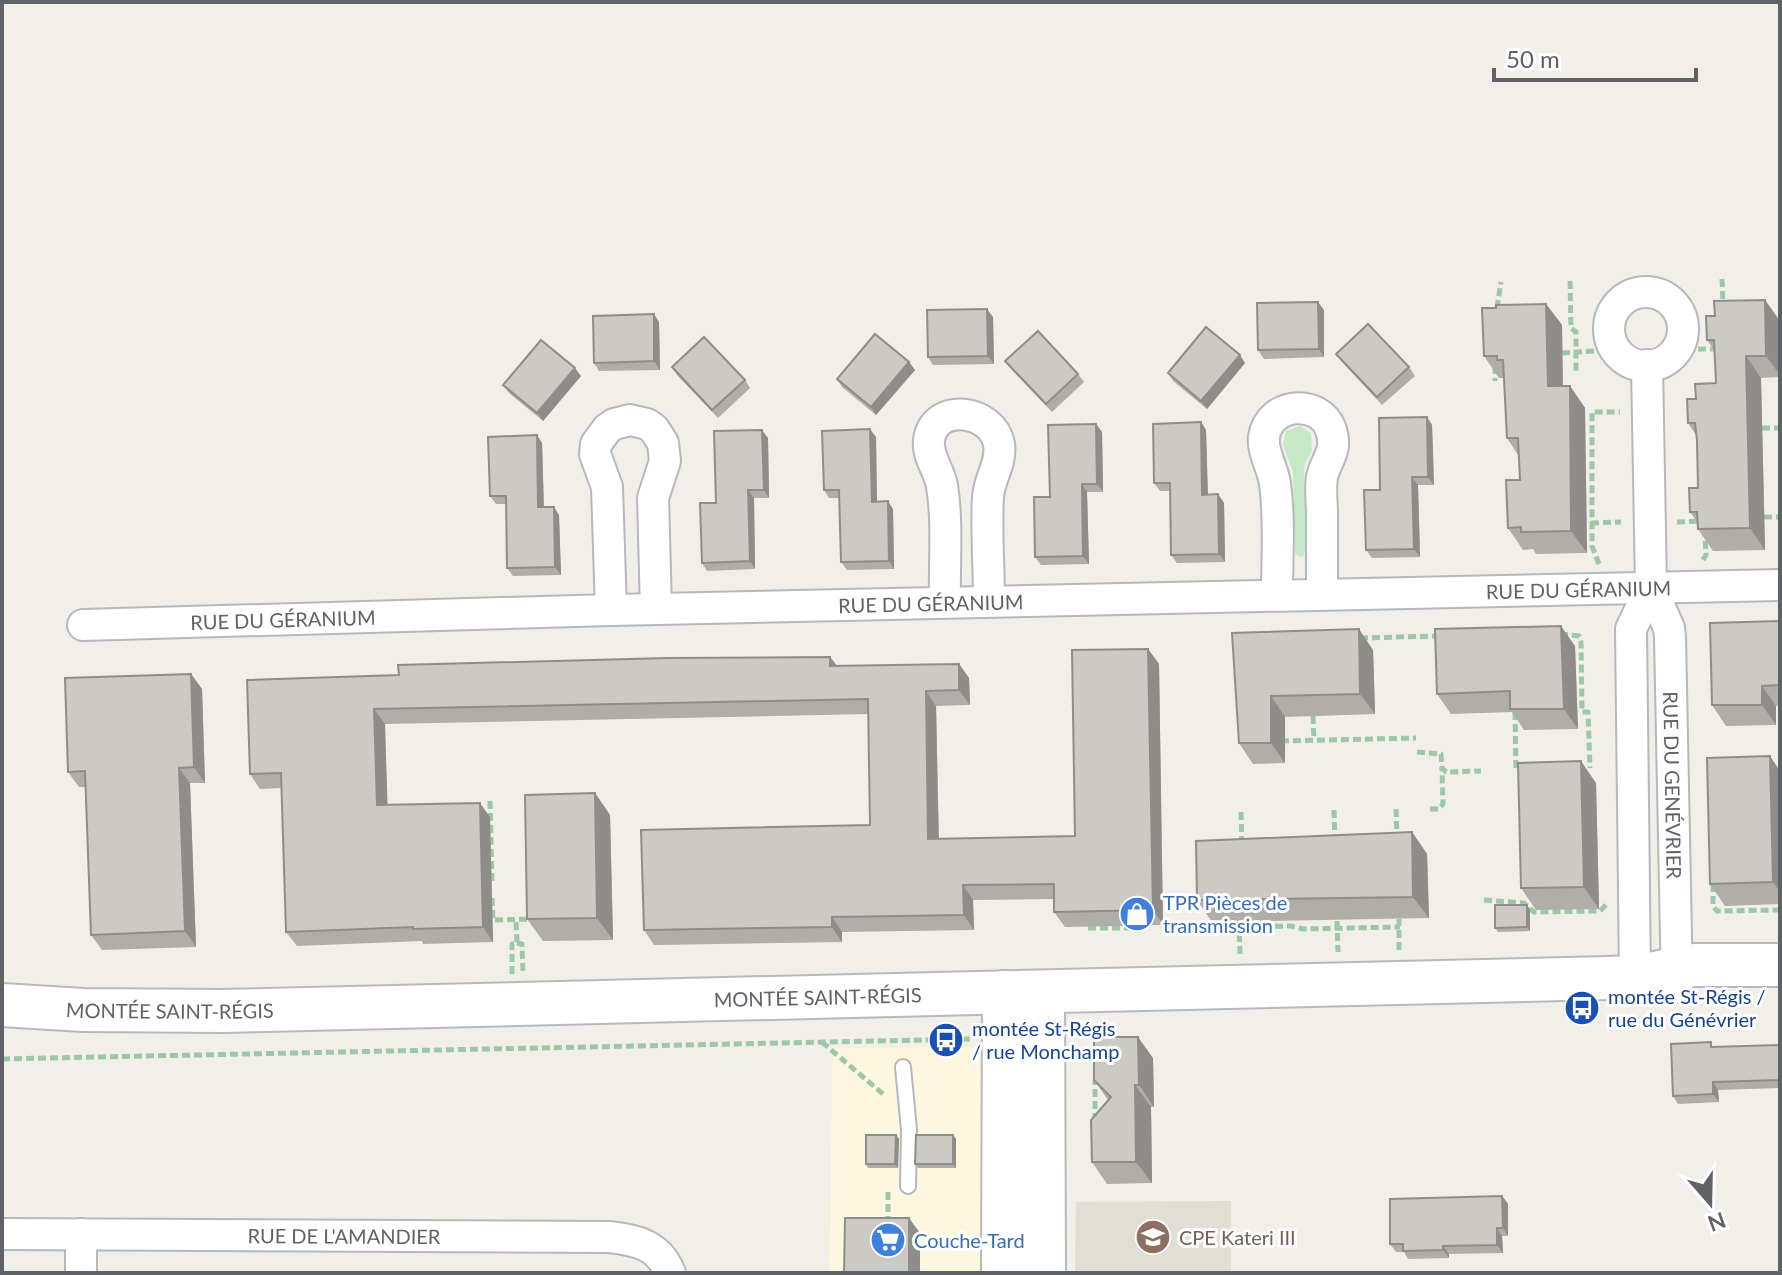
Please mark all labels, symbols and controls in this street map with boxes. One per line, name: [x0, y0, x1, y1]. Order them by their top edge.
scale bar: [1494, 32, 1696, 82]
text: 50 m: [1506, 44, 1560, 73]
street label: RUE DU GÉRANIUM: [1486, 575, 1671, 603]
street label: RUE DU GÉRANIUM: [838, 589, 1024, 617]
street label: RUE DU GÉRANIUM: [190, 605, 376, 634]
street label: RUE DU GENÉVRIER: [1659, 691, 1687, 880]
place label: TPR Pièces de transmission: [1163, 890, 1287, 937]
shop icon: TPR Pièces de transmission: [1118, 895, 1156, 933]
street label: MONTÉE SAINT-RÉGIS: [713, 982, 922, 1011]
place label: montée St-Régis / rue du Génévrier: [1608, 984, 1766, 1031]
bus stop icon: montée St-Régis / rue du Génévrier: [1563, 989, 1601, 1027]
street label: MONTÉE SAINT-RÉGIS: [65, 997, 274, 1023]
place label: montée St-Régis / rue Monchamp: [972, 1016, 1119, 1063]
bus stop icon: montée St-Régis / rue Monchamp: [927, 1021, 965, 1059]
north arrow: [1670, 1163, 1750, 1243]
text: N: [1704, 1207, 1730, 1238]
school or university icon: CPE Kateri III: [1134, 1218, 1172, 1256]
supermarket icon: Couche-Tard: [869, 1221, 907, 1259]
street label: RUE DE L'AMANDIER: [247, 1223, 441, 1248]
place label: CPE Kateri III: [1179, 1225, 1296, 1249]
place label: Couche-Tard: [914, 1228, 1025, 1252]

